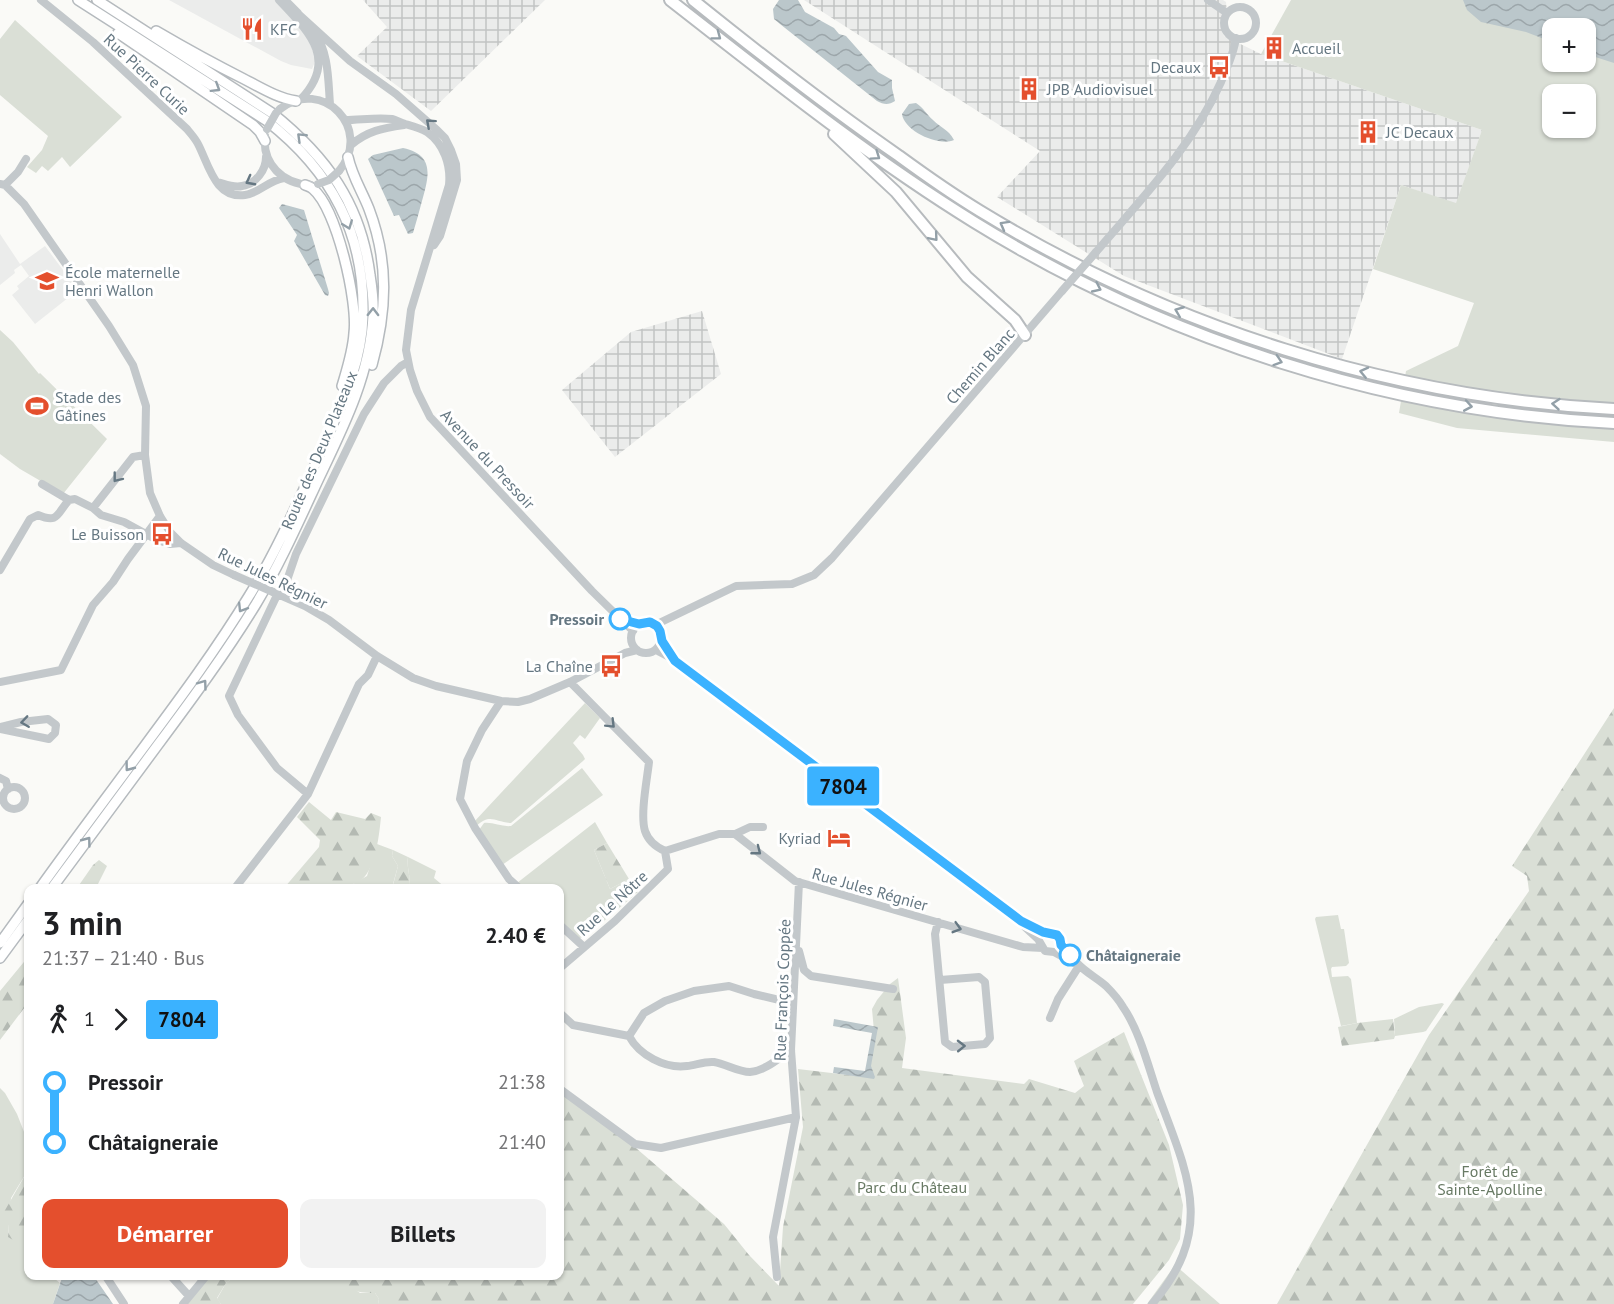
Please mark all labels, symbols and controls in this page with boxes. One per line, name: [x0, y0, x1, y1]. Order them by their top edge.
restaurant icon: KFC: [239, 16, 265, 42]
map controls: [1542, 18, 1596, 138]
button: +: [1542, 18, 1596, 72]
place label: KFC: [270, 19, 297, 39]
one-way arrow: [710, 28, 721, 39]
street label: Rue Pierre Curie: [100, 29, 194, 119]
building icon: Accueil: [1261, 35, 1287, 61]
place label: Accueil: [1292, 38, 1341, 58]
bus stop icon: Decaux: [1206, 54, 1232, 80]
place label: Decaux: [1151, 57, 1201, 77]
building icon: JPB Audiovisuel: [1016, 76, 1042, 102]
place label: JPB Audiovisuel: [1046, 79, 1153, 99]
one-way arrow: [210, 80, 220, 92]
button: −: [1542, 84, 1596, 138]
one-way arrow: [426, 119, 436, 130]
building icon: JC Decaux: [1355, 119, 1381, 145]
place label: JC Decaux: [1385, 122, 1454, 142]
one-way arrow: [297, 133, 307, 144]
one-way arrow: [870, 149, 881, 160]
one-way arrow: [245, 174, 256, 186]
one-way arrow: [341, 219, 353, 230]
one-way arrow: [1000, 220, 1010, 232]
one-way arrow: [926, 230, 937, 241]
place label: École maternelle Henri Wallon: [65, 262, 180, 300]
school or university icon: École maternelle Henri Wallon: [34, 268, 60, 294]
one-way arrow: [1091, 281, 1102, 293]
one-way arrow: [1174, 305, 1184, 318]
one-way arrow: [366, 308, 379, 317]
street label: Chemin Blanc: [942, 324, 1018, 408]
one-way arrow: [1272, 354, 1283, 366]
one-way arrow: [1359, 366, 1369, 379]
street label: Route des Deux Plateaux: [277, 368, 361, 532]
place label: Stade des Gâtines: [55, 387, 122, 425]
sports icon: Stade des Gâtines: [24, 393, 50, 419]
one-way arrow: [1551, 398, 1560, 411]
one-way arrow: [1463, 400, 1472, 412]
street label: Avenue du Pressoir: [437, 405, 540, 514]
one-way arrow: [113, 471, 124, 482]
bus stop icon: Le Buisson: [149, 521, 175, 547]
place label: Le Buisson: [71, 524, 144, 544]
street label: Rue Jules Régnier: [215, 543, 332, 613]
one-way arrow: [237, 602, 249, 612]
marker: Pressoir: [609, 608, 631, 630]
place label: Pressoir: [550, 609, 604, 629]
bus stop icon: La Chaîne: [598, 653, 624, 679]
place label: La Chaîne: [526, 656, 593, 676]
one-way arrow: [196, 680, 207, 691]
one-way arrow: [20, 715, 29, 728]
one-way arrow: [603, 716, 614, 727]
one-way arrow: [125, 760, 136, 771]
line badge: 7804: [801, 766, 885, 806]
text: 7804: [819, 773, 867, 800]
hotel icon: Kyriad: [826, 825, 852, 851]
place label: Kyriad: [778, 828, 821, 848]
one-way arrow: [80, 837, 91, 848]
one-way arrow: [750, 844, 761, 855]
street label: Rue Jules Régnier: [810, 863, 931, 915]
street label: Rue Le Nôtre: [572, 866, 652, 940]
text: 3 min: [42, 901, 123, 944]
street label: Rue François Coppée: [770, 919, 794, 1061]
one-way arrow: [951, 920, 961, 933]
text: 2.40 €: [485, 921, 546, 949]
marker: Châtaigneraie: [1059, 944, 1081, 966]
text: 21:37 – 21:40 · Bus: [42, 945, 204, 971]
place label: Châtaigneraie: [1086, 945, 1181, 965]
icon: walk: [42, 1003, 75, 1036]
icon: forward: [104, 1003, 137, 1036]
text: 1: [84, 1006, 95, 1032]
text: 7804: [158, 1006, 206, 1033]
one-way arrow: [956, 1039, 965, 1052]
text: Pressoir: [88, 1068, 163, 1096]
text: 21:38: [498, 1069, 546, 1095]
text: Châtaigneraie: [88, 1128, 218, 1156]
text: 21:40: [498, 1129, 546, 1155]
park label: Forêt de Sainte-Apolline: [1437, 1161, 1543, 1199]
park label: Parc du Château: [857, 1177, 967, 1197]
button: Démarrer: [42, 1199, 288, 1268]
button: Billets: [300, 1199, 546, 1268]

